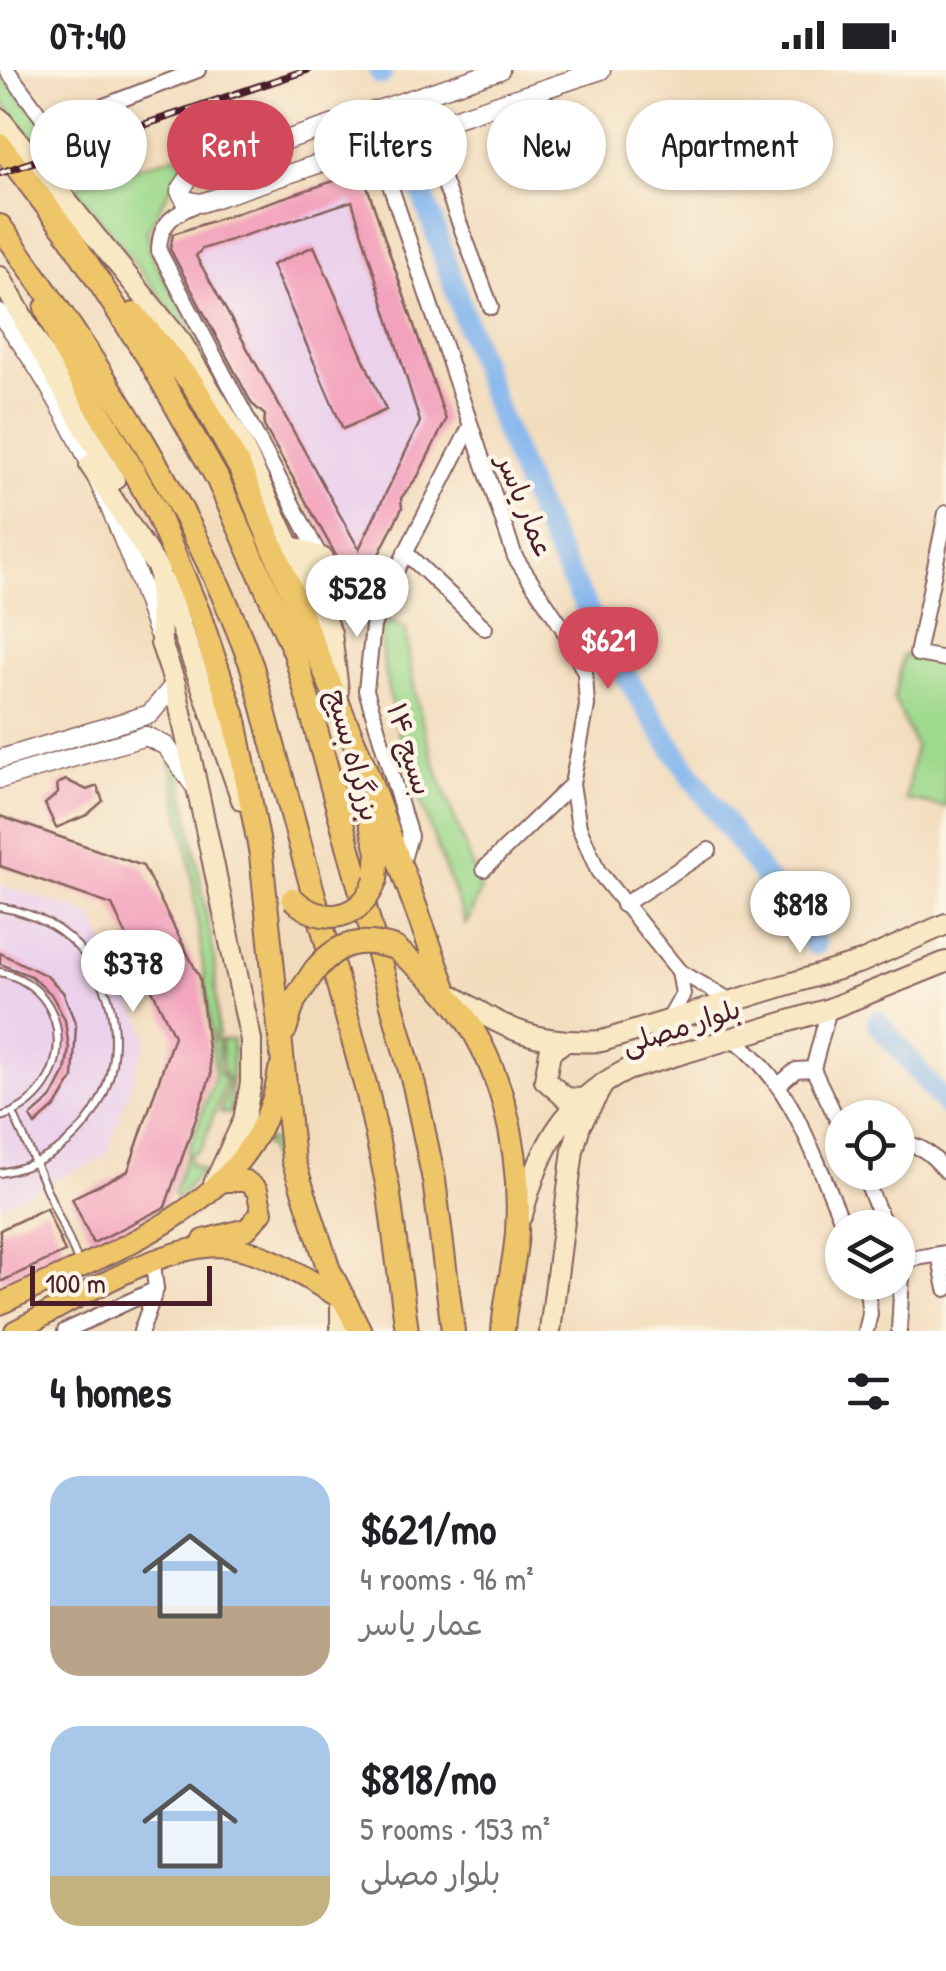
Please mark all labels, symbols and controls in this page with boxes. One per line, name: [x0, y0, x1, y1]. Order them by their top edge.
text: 07:40: [50, 9, 126, 61]
chip: Buy: [30, 100, 147, 190]
chip: Rent: [167, 100, 294, 190]
chip: Filters: [314, 100, 467, 190]
chip: New: [487, 100, 606, 190]
chip: Apartment: [626, 100, 833, 190]
street label: عمار یاسر: [487, 447, 564, 564]
pin: $528: [298, 555, 416, 640]
text: $528: [328, 566, 386, 609]
pin: $621: [549, 607, 667, 692]
text: $621: [580, 618, 636, 661]
street label: بزرگراه بسیج: [318, 685, 390, 825]
street label: بسیج ۱۴: [378, 698, 442, 800]
pin: $818: [741, 871, 859, 956]
text: $818: [772, 882, 828, 925]
pin: $378: [74, 930, 192, 1015]
text: $378: [103, 941, 163, 984]
street label: بلوار مصلی: [617, 989, 745, 1063]
map controls: [825, 1100, 915, 1300]
button: locate: [825, 1100, 915, 1190]
button: layers: [825, 1210, 915, 1300]
scale bar: [30, 1261, 212, 1306]
text: 100 m: [45, 1264, 106, 1302]
text: 4 homes: [50, 1363, 171, 1420]
icon: filters: [841, 1364, 896, 1419]
text: $621/mo: [360, 1500, 496, 1557]
icon: home: [130, 1516, 250, 1636]
text: 4 rooms · 96 m²: [360, 1557, 534, 1600]
text: عمار یاسر: [360, 1602, 484, 1645]
text: $818/mo: [360, 1750, 496, 1807]
icon: home: [130, 1766, 250, 1886]
text: 5 rooms · 153 m²: [360, 1807, 550, 1850]
text: بلوار مصلی: [360, 1852, 501, 1895]

